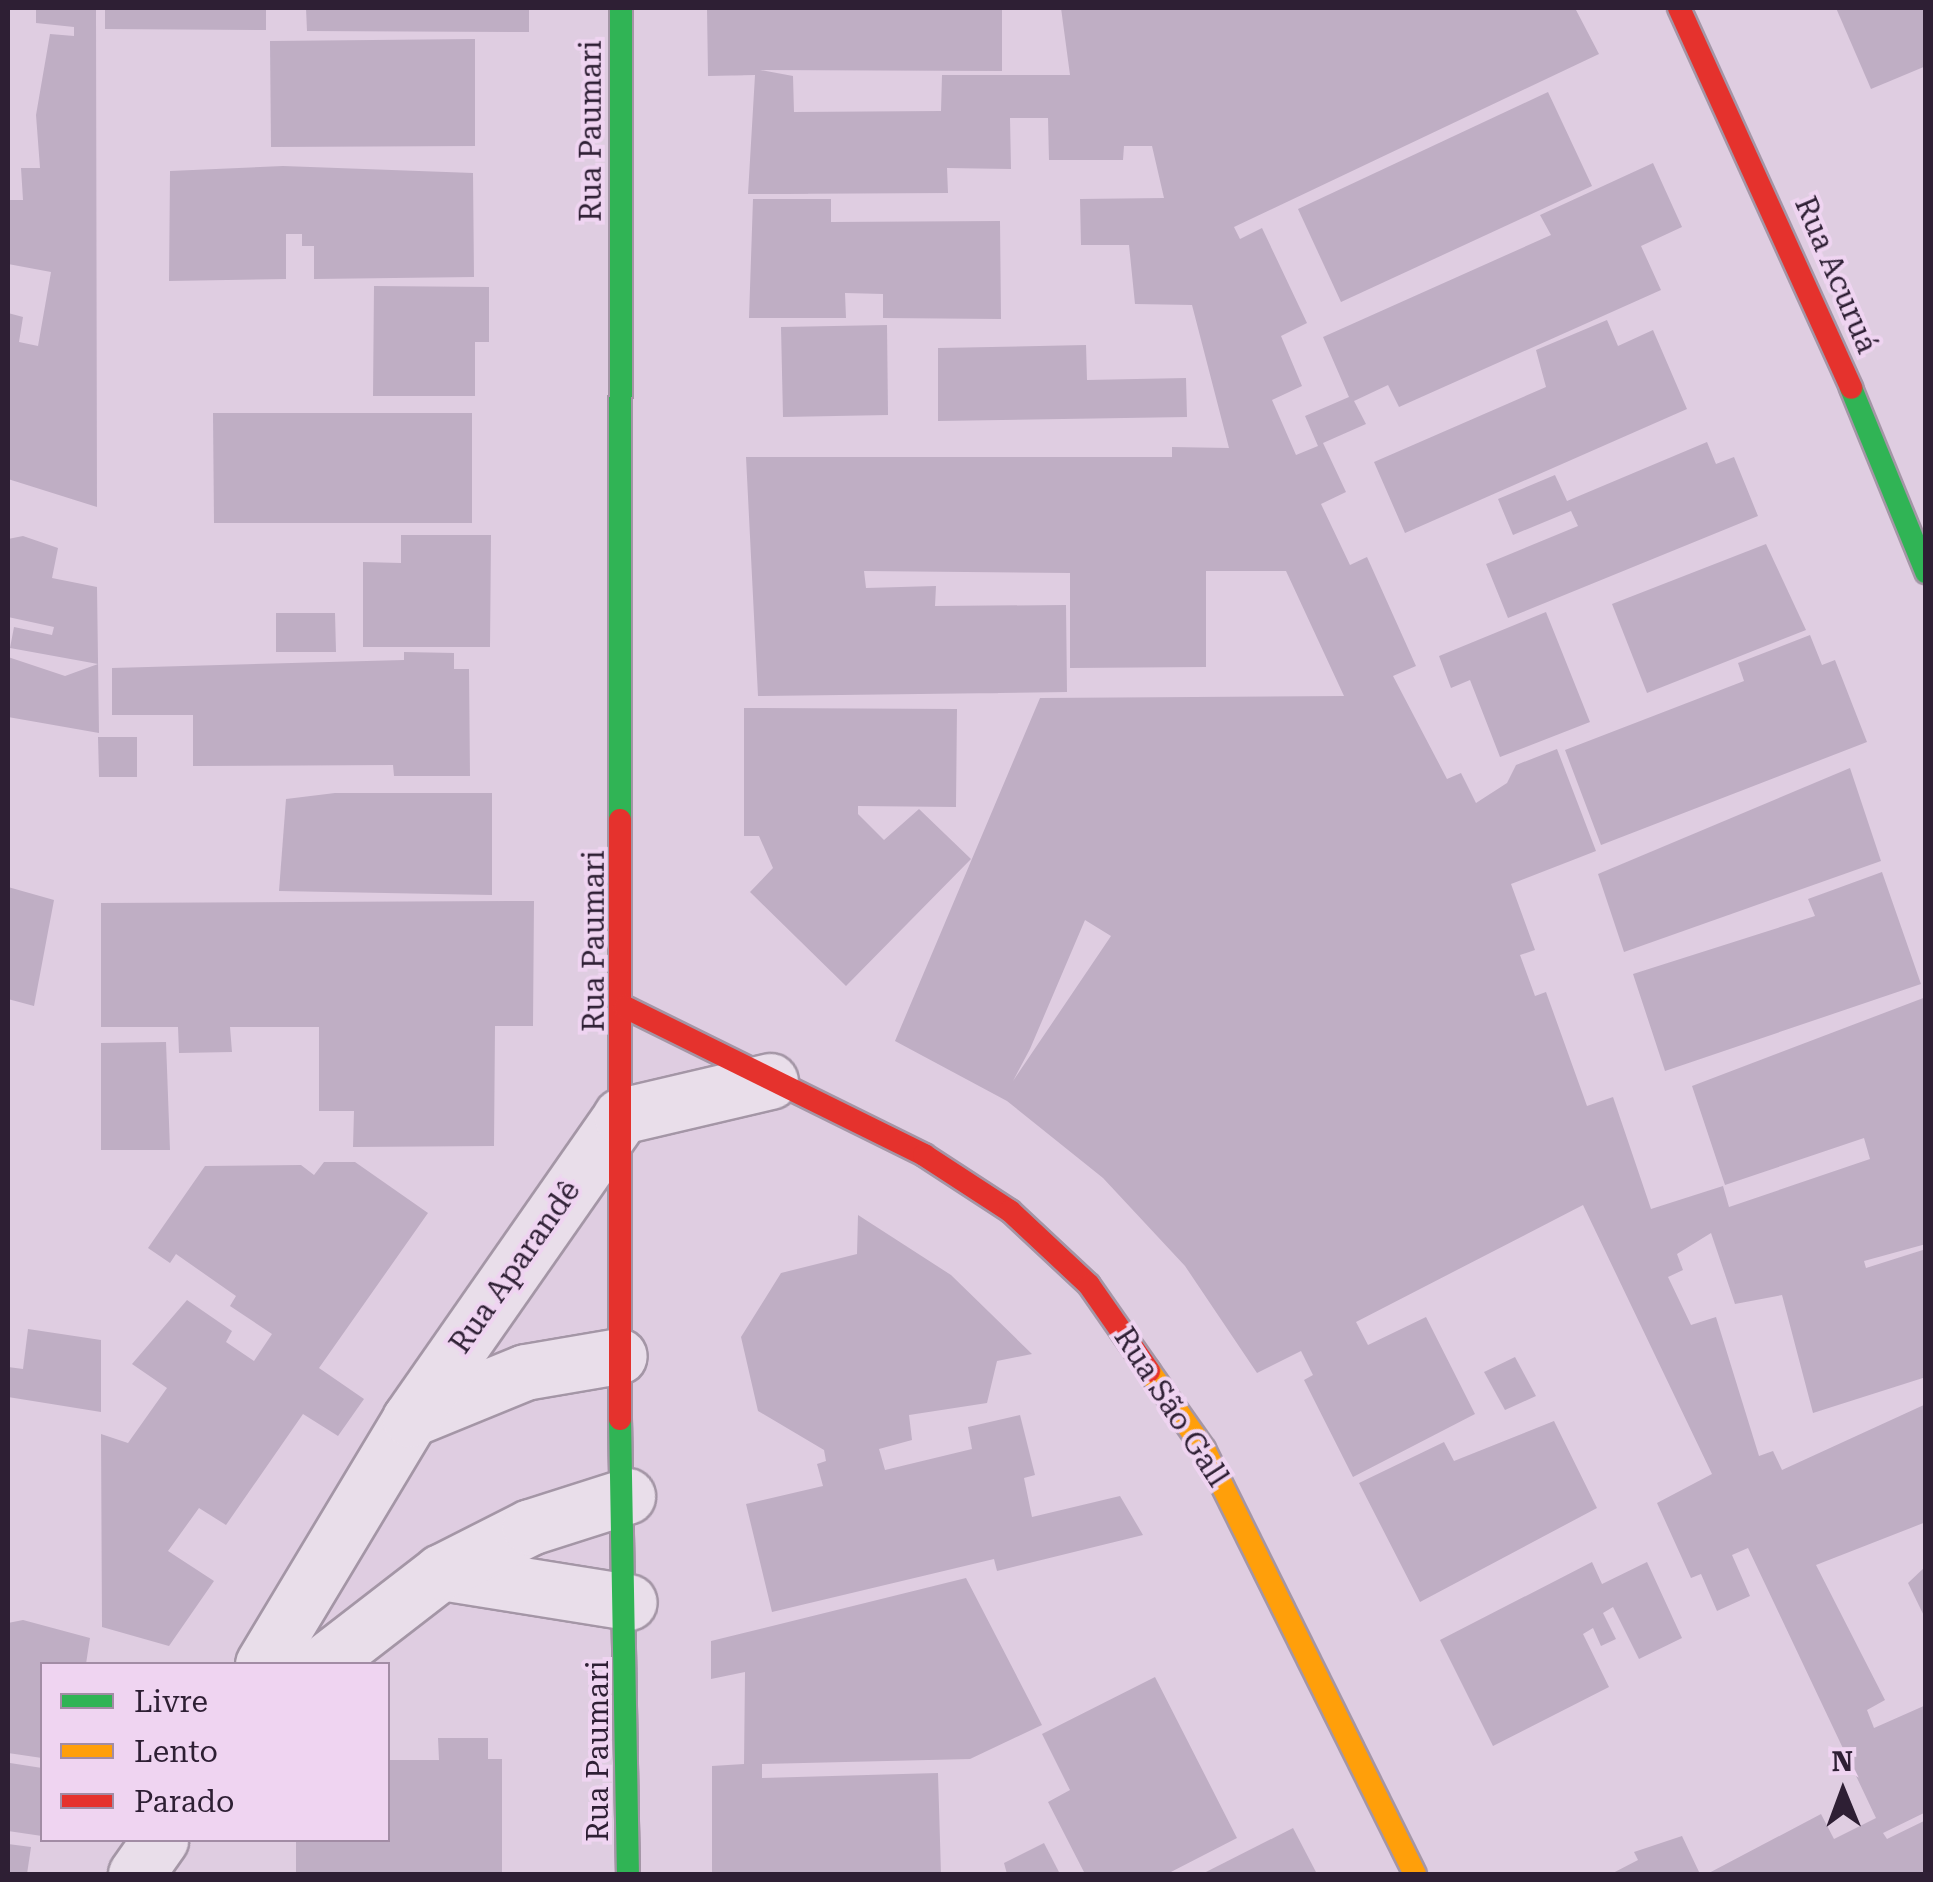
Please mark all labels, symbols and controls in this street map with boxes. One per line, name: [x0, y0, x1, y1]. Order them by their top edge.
street label: Rua Paumari: [573, 40, 609, 222]
street label: Rua Acuruá: [1787, 191, 1885, 359]
street label: Rua Paumari: [576, 850, 612, 1032]
street label: Rua Aparandê: [442, 1174, 588, 1360]
street label: Rua São Gall: [1106, 1321, 1236, 1493]
street label: Rua Paumari: [580, 1660, 616, 1842]
legend: [40, 1662, 390, 1842]
text: Livre: [134, 1684, 208, 1719]
text: Lento: [134, 1734, 218, 1769]
north arrow: [1793, 1742, 1893, 1842]
text: N: [1831, 1745, 1854, 1778]
text: Parado: [134, 1784, 234, 1819]

